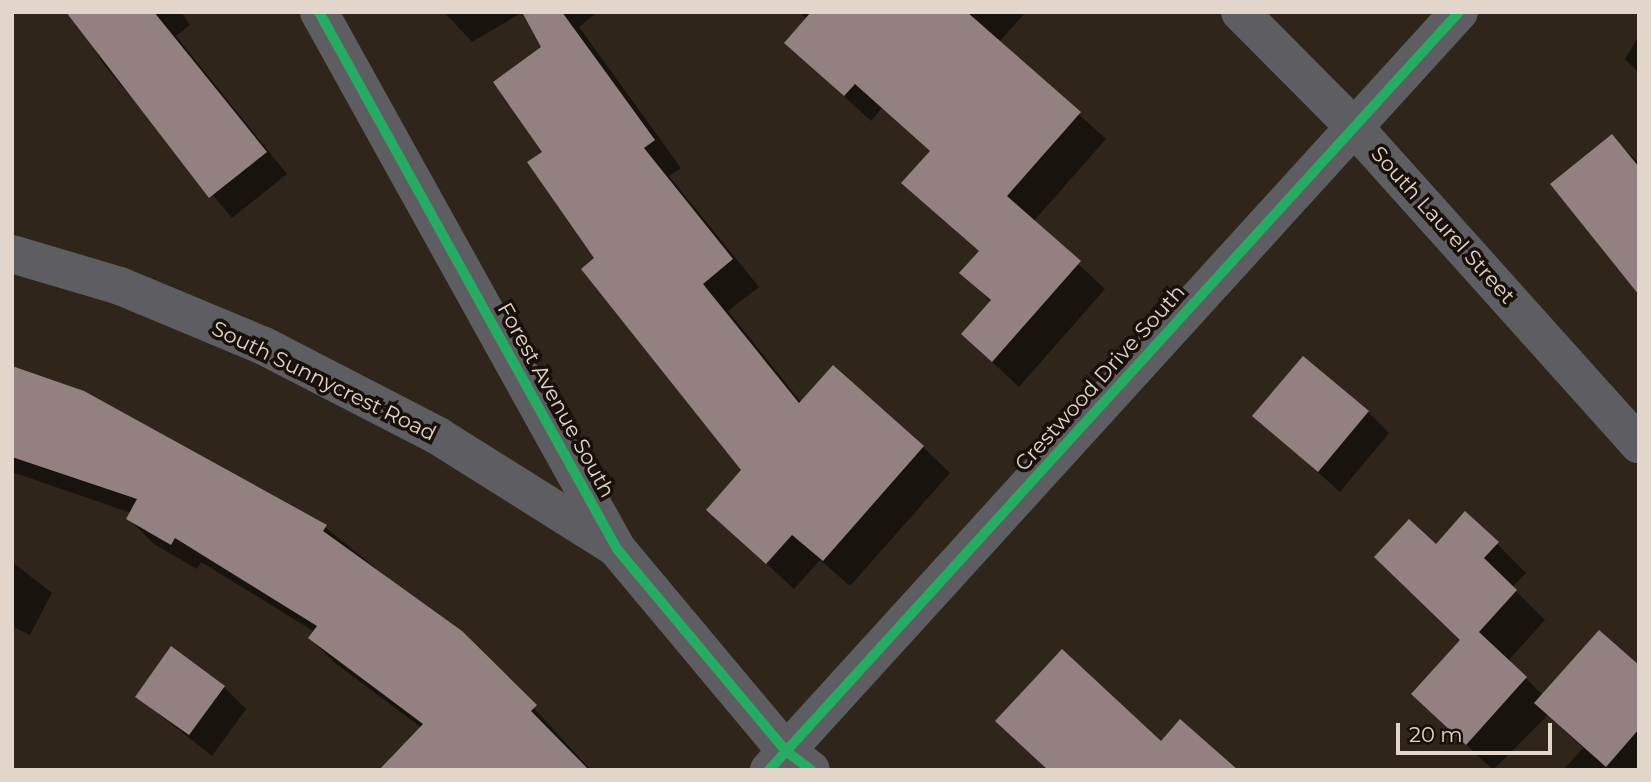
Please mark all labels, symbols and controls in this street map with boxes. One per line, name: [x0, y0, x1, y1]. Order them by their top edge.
street label: South Laurel Street: [1366, 141, 1520, 309]
street label: Crestwood Drive South: [1010, 280, 1190, 476]
street label: Forest Avenue South: [492, 298, 620, 502]
street label: South Sunnycrest Road: [208, 316, 440, 446]
scale bar: [1399, 708, 1555, 752]
text: 20 m: [1409, 722, 1463, 747]

